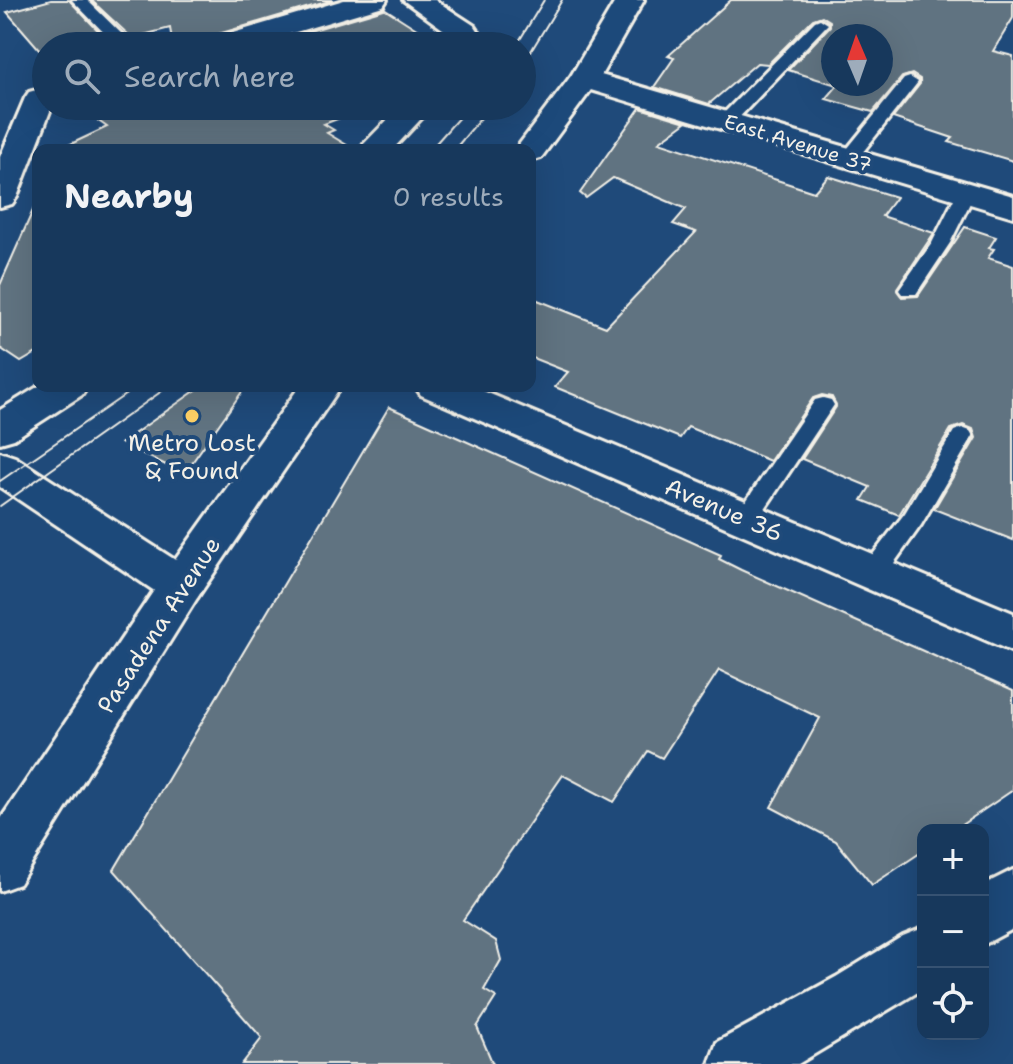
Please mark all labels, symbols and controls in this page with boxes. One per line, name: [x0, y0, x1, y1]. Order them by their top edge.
north arrow: [821, 24, 893, 96]
search box: [32, 32, 536, 120]
icon: search: [60, 54, 104, 98]
text: Search here: [124, 56, 295, 97]
street label: East Avenue 37: [721, 108, 875, 178]
text: Nearby: [64, 173, 194, 219]
text: 0 results: [392, 179, 504, 214]
marker: Metro Lost & Found: [183, 407, 201, 425]
place label: Metro Lost & Found: [128, 427, 256, 487]
street label: Avenue 36: [660, 471, 788, 549]
street label: Pasadena Avenue: [90, 530, 228, 720]
map controls: [917, 824, 989, 1040]
button: +: [917, 824, 989, 896]
button: −: [917, 896, 989, 968]
button: locate: [917, 968, 989, 1040]

